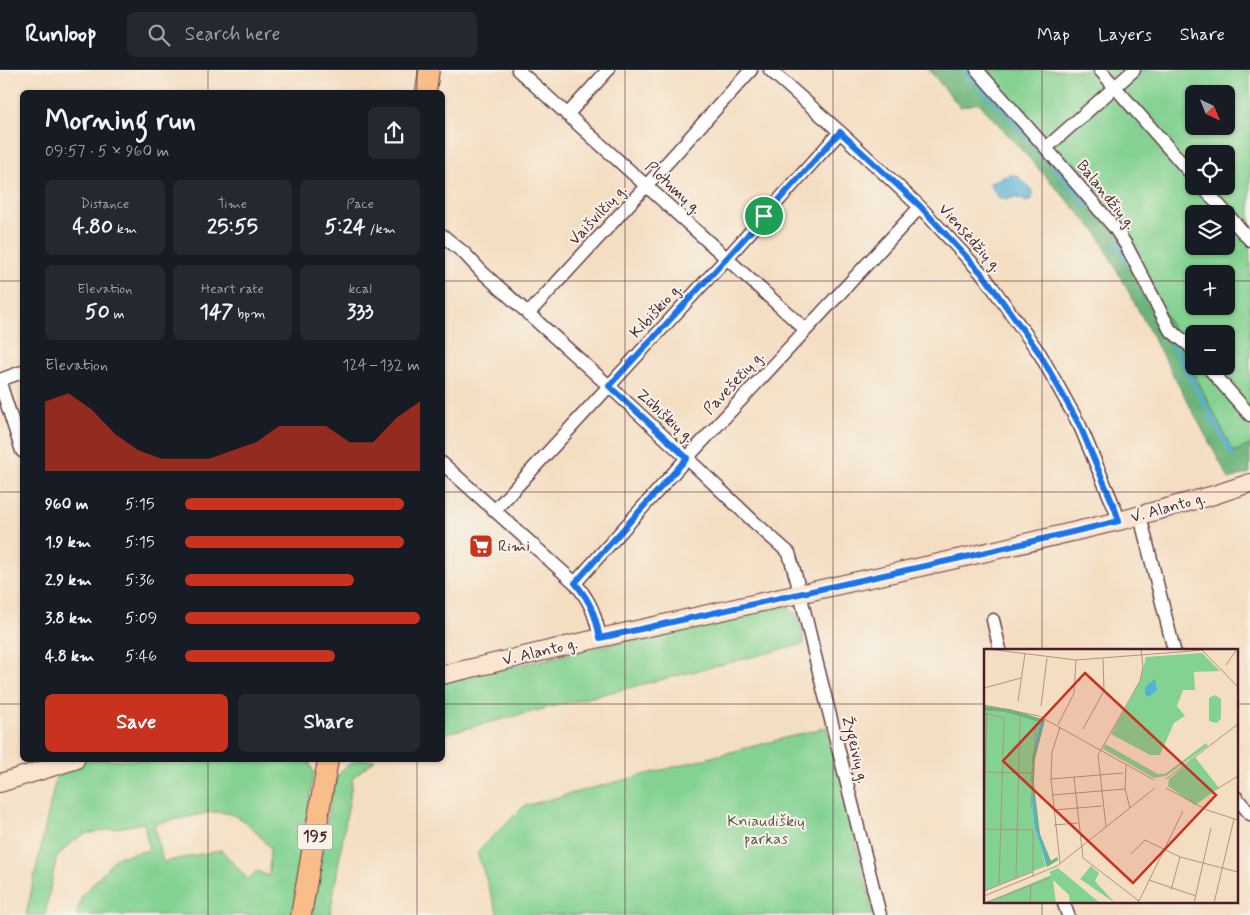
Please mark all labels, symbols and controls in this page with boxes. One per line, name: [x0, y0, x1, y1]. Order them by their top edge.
search box: [127, 12, 477, 57]
text: Runloop: [25, 19, 97, 50]
icon: search: [145, 21, 173, 49]
text: Search here: [185, 22, 280, 47]
text: Map: [1037, 23, 1070, 47]
text: Layers: [1098, 23, 1152, 47]
text: Share: [1180, 23, 1225, 47]
north arrow: [1185, 85, 1235, 135]
map controls: [1185, 85, 1235, 375]
text: Morning run: [45, 103, 196, 140]
button: share: [368, 107, 420, 159]
text: 09:57 · 5 × 960 m: [45, 141, 169, 162]
button: locate: [1185, 145, 1235, 195]
street label: Balandžių g.: [1072, 156, 1140, 234]
street label: Plotumų g.: [640, 157, 706, 219]
street label: Vaišvilčių g.: [564, 180, 632, 250]
text: Distance: [80, 195, 129, 213]
text: Time: [218, 195, 247, 213]
text: Pace: [346, 195, 374, 213]
pin: [743, 195, 785, 237]
street label: Viensėdžių g.: [934, 199, 1006, 277]
icon: arrive: [750, 202, 778, 230]
button: layers: [1185, 205, 1235, 255]
text: 4.80: [72, 213, 113, 241]
text: 25:55: [207, 213, 258, 241]
text: 5:24: [324, 213, 366, 241]
text: km: [113, 220, 137, 238]
text: /km: [366, 220, 396, 238]
button: +: [1185, 265, 1235, 315]
street label: Kibiškio g.: [625, 279, 687, 343]
text: Elevation: [77, 280, 132, 298]
text: Heart rate: [201, 280, 264, 298]
text: kcal: [348, 280, 372, 298]
text: 50: [85, 298, 110, 326]
text: 147: [200, 298, 233, 326]
text: 333: [347, 298, 374, 326]
text: m: [110, 305, 125, 323]
text: bpm: [233, 305, 265, 323]
button: −: [1185, 325, 1235, 375]
street label: Pavešečių g.: [699, 347, 769, 419]
text: Elevation: [45, 355, 108, 376]
text: 124–132 m: [342, 355, 420, 376]
street label: Zūbiškių g.: [631, 384, 699, 448]
street label: V. Alanto g.: [1128, 488, 1208, 528]
text: 960 m: [45, 494, 88, 515]
text: 5:15: [125, 494, 155, 515]
text: 1.9 km: [45, 532, 91, 553]
text: 5:15: [125, 532, 155, 553]
supermarket icon: Rimi: [468, 533, 494, 559]
place label: Rimi: [498, 536, 530, 557]
text: 2.9 km: [45, 570, 92, 591]
text: 5:36: [125, 570, 155, 591]
text: 3.8 km: [45, 608, 92, 629]
text: 5:09: [125, 608, 157, 629]
street label: V. Alanto g.: [500, 633, 580, 671]
text: 4.8 km: [45, 646, 94, 667]
text: 5:46: [125, 646, 157, 667]
inset map: [984, 649, 1238, 902]
button: Save: [45, 694, 228, 752]
button: Share: [238, 694, 420, 752]
street label: Žygeivių g.: [836, 714, 873, 786]
park label: Kniaudiškių parkas: [727, 811, 805, 850]
road number: 195: [298, 824, 332, 850]

